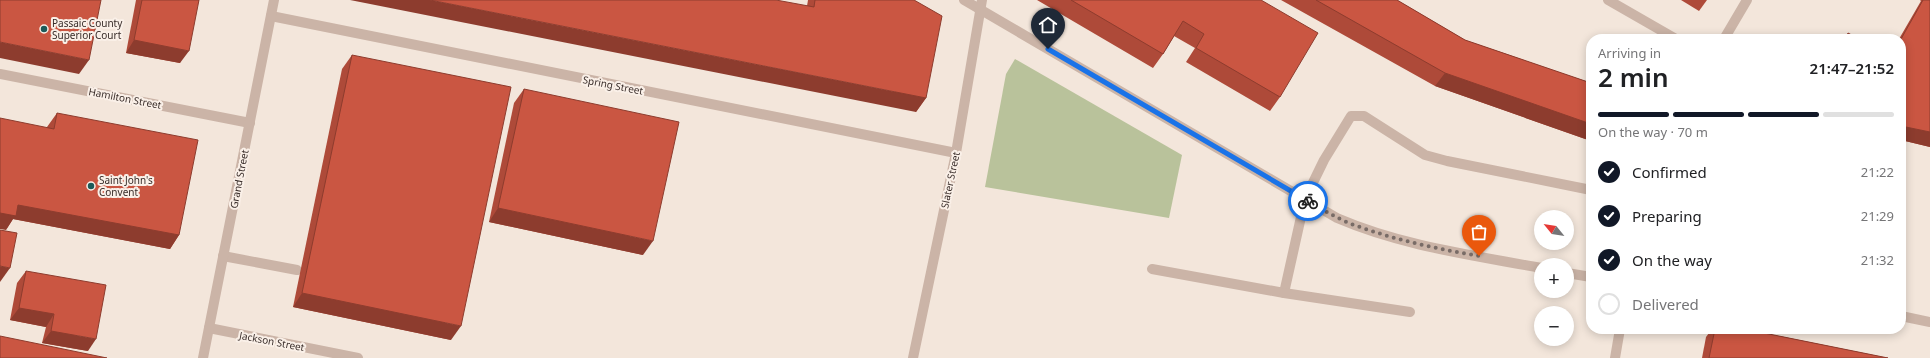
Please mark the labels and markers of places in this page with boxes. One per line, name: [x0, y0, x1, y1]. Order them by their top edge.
pin: [1031, 8, 1065, 49]
place label: Passaic County Superior Court: [52, 16, 123, 42]
marker: Passaic County Superior Court: [39, 24, 49, 34]
place label: Saint John's Convent: [99, 173, 153, 199]
marker: Saint John's Convent: [86, 181, 96, 191]
pin: [1462, 215, 1496, 256]

